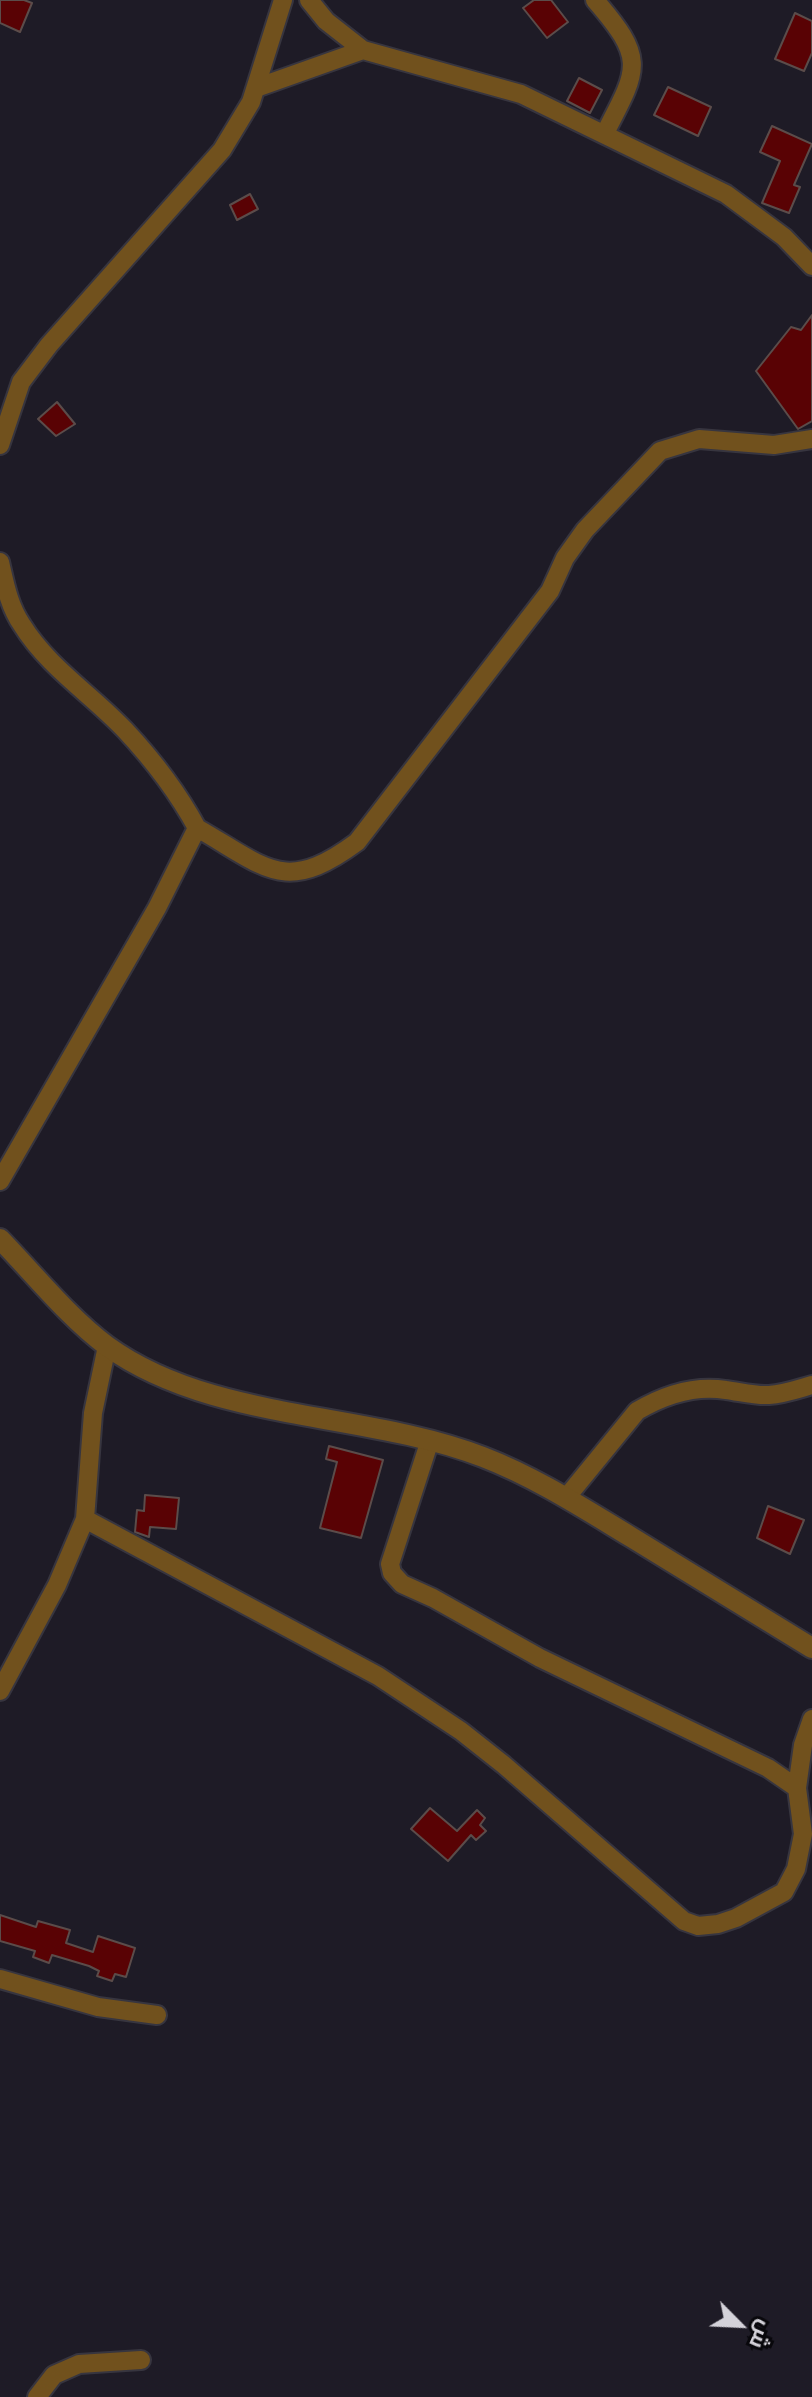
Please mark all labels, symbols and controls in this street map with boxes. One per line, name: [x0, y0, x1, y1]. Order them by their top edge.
north arrow: [700, 2285, 780, 2365]
text: ش: [744, 2317, 780, 2353]

